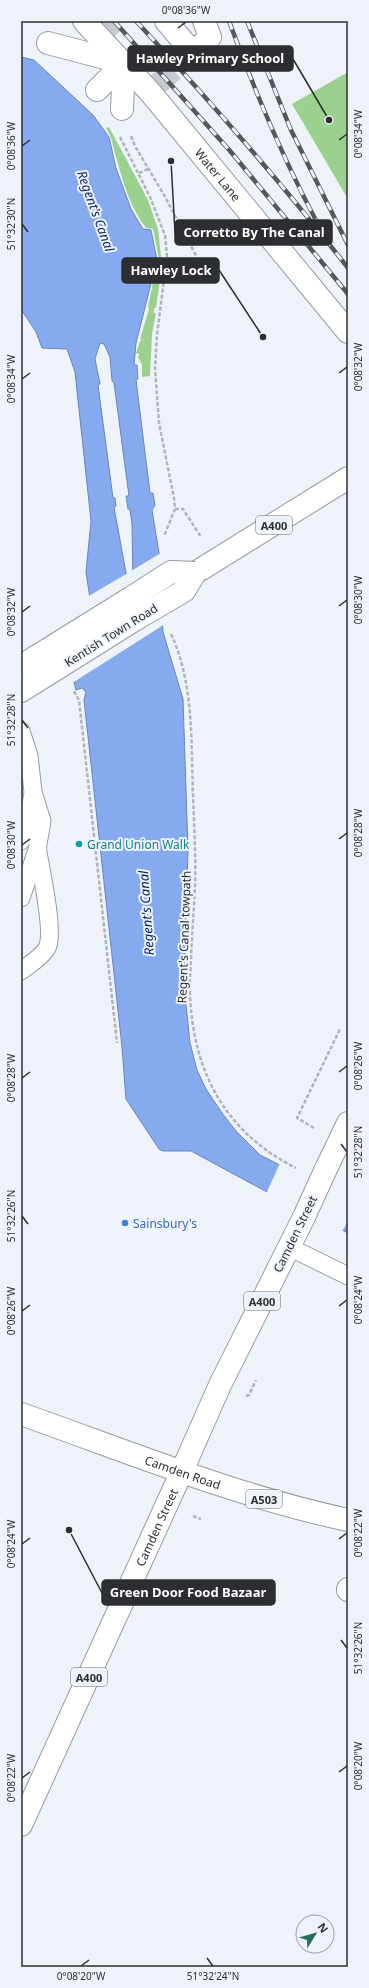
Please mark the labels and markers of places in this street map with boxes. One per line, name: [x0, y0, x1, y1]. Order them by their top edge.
callout: Hawley Primary School: [128, 46, 293, 71]
callout: Corretto By The Canal: [175, 220, 332, 245]
callout: Hawley Lock: [122, 258, 219, 283]
place label: Grand Union Walk: [87, 836, 190, 853]
marker: Grand Union Walk: [74, 839, 84, 849]
place label: Sainsbury's: [133, 1215, 197, 1232]
marker: Sainsbury's: [120, 1218, 130, 1228]
callout: Green Door Food Bazaar: [102, 1580, 275, 1605]

